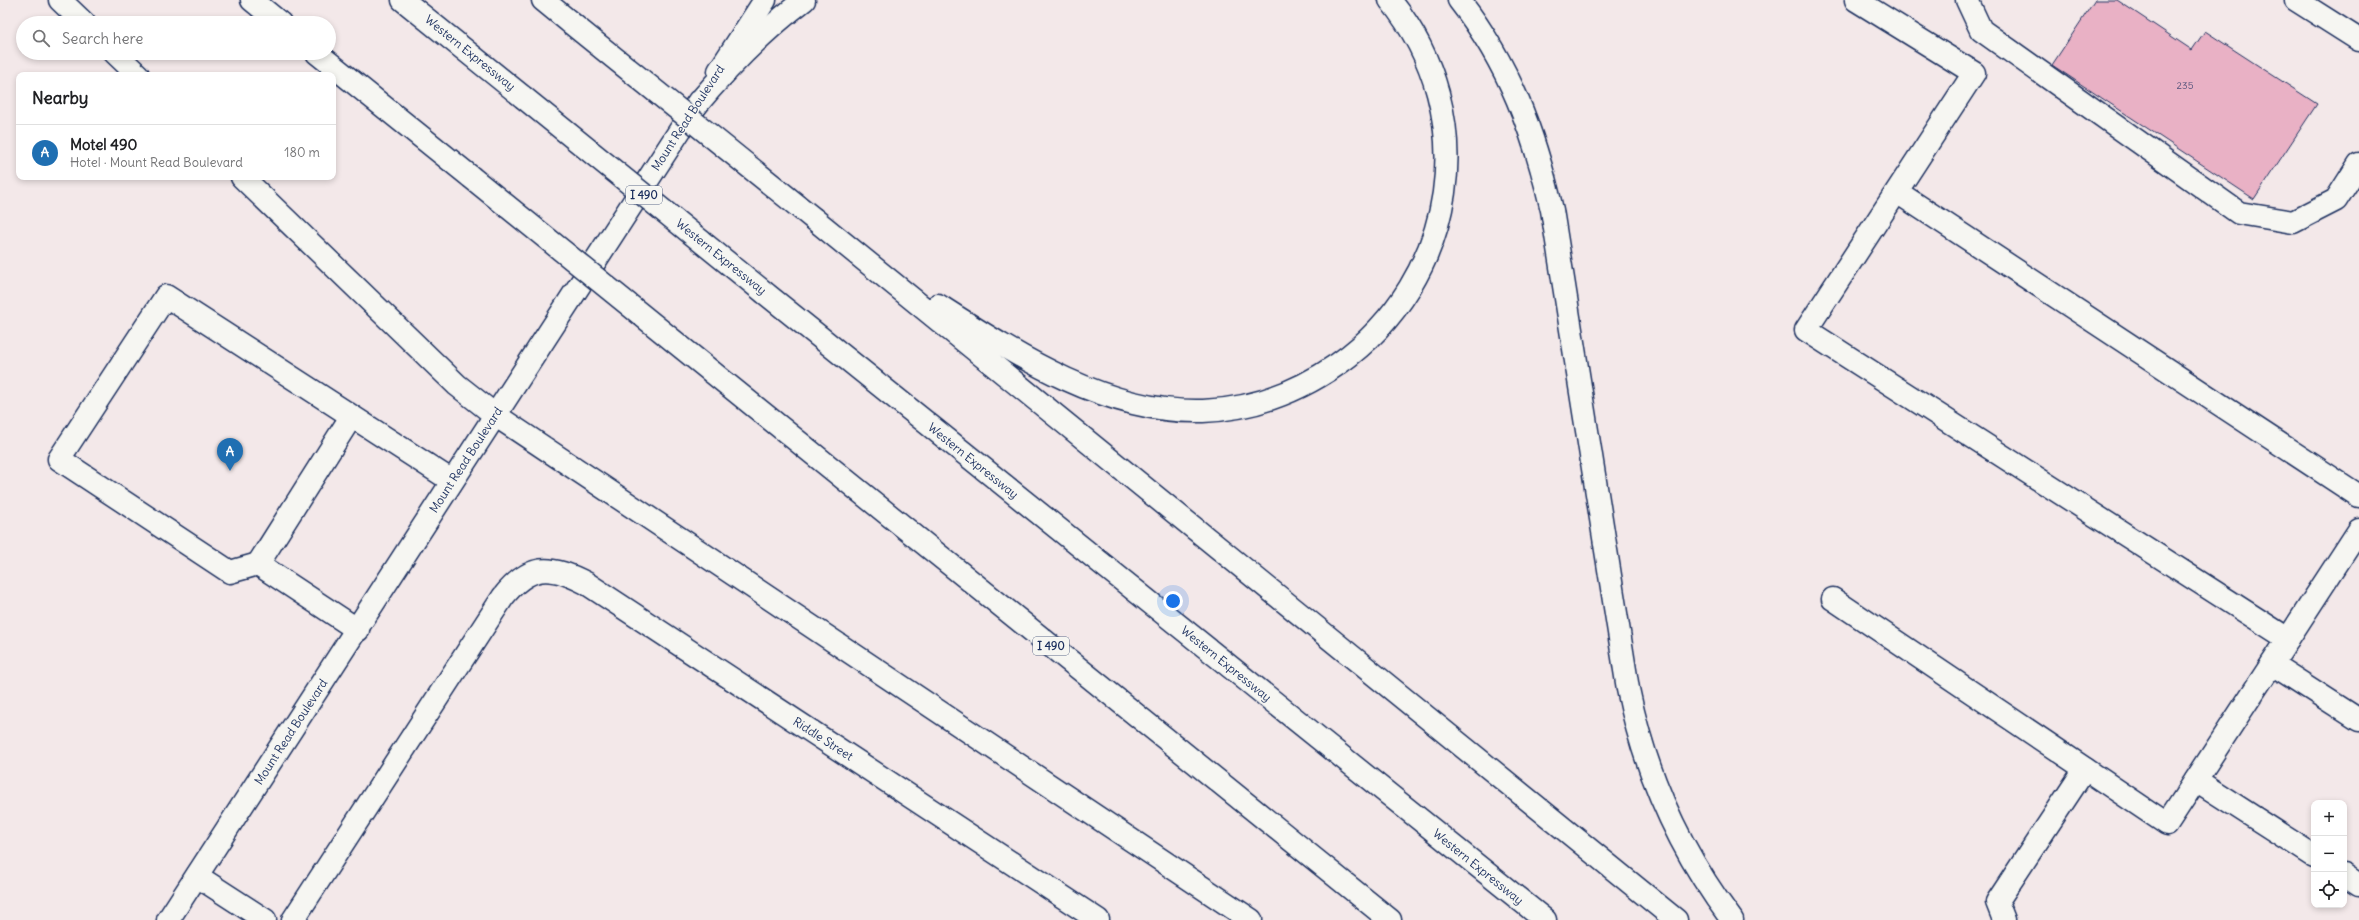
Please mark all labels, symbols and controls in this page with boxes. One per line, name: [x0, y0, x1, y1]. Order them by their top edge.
street label: Western Expressway: [422, 11, 519, 94]
search box: [16, 16, 336, 60]
icon: search: [30, 27, 52, 49]
text: Search here: [62, 29, 143, 48]
street label: Mount Read Boulevard: [648, 62, 727, 173]
house number: 235: [2177, 79, 2194, 92]
text: Nearby: [32, 87, 88, 109]
text: Motel 490: [70, 135, 137, 154]
text: A: [41, 144, 49, 161]
text: 180 m: [284, 144, 320, 161]
text: Hotel · Mount Read Boulevard: [70, 154, 243, 171]
road number: I 490: [626, 186, 662, 204]
street label: Western Expressway: [673, 215, 770, 298]
street label: Mount Read Boulevard: [426, 404, 505, 515]
street label: Western Expressway: [925, 419, 1022, 502]
pin: A: [217, 438, 243, 471]
your location: [1163, 591, 1183, 611]
street label: Western Expressway: [1178, 622, 1275, 705]
road number: I 490: [1033, 637, 1069, 655]
street label: Mount Read Boulevard: [251, 676, 330, 787]
street label: Riddle Street: [790, 714, 856, 764]
map controls: [2311, 800, 2347, 908]
button: +: [2311, 800, 2347, 836]
street label: Western Expressway: [1430, 825, 1527, 908]
button: −: [2311, 836, 2347, 872]
button: locate: [2311, 872, 2347, 908]

